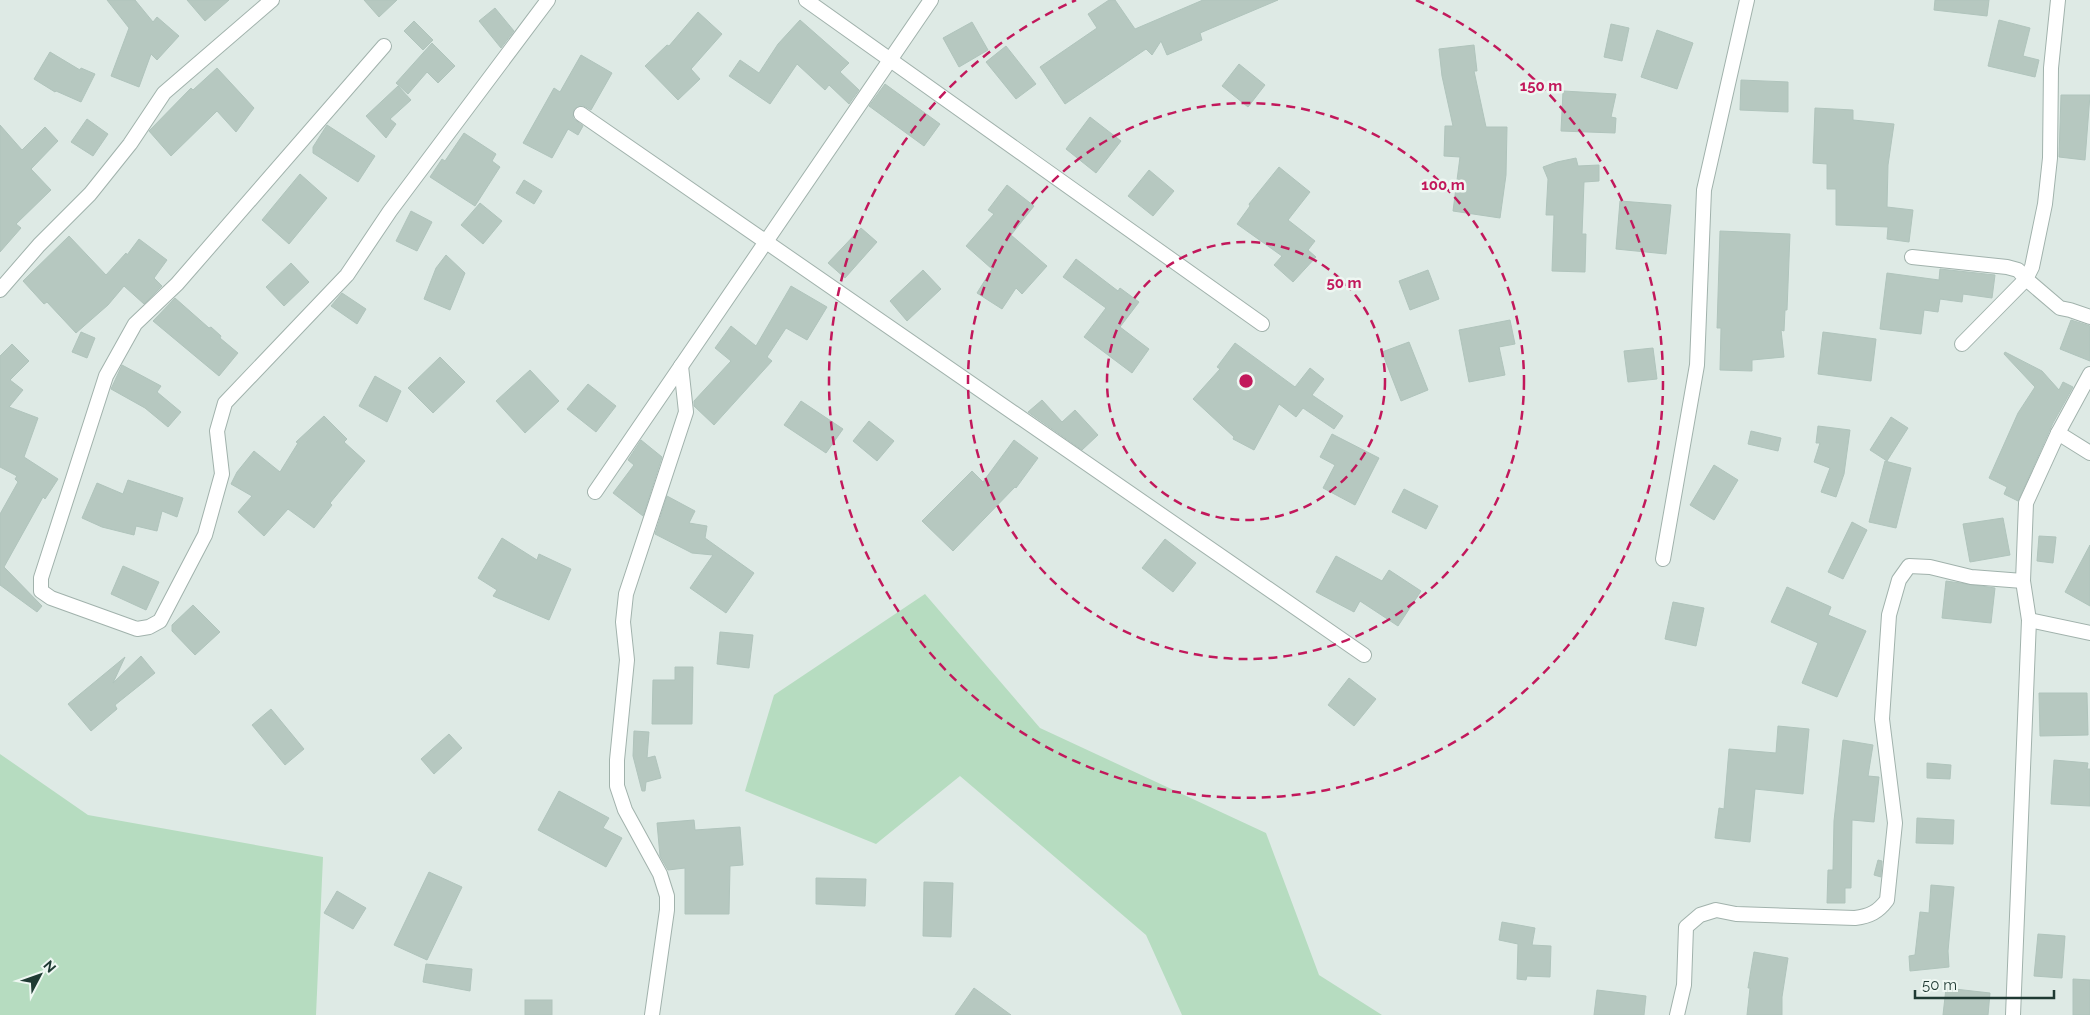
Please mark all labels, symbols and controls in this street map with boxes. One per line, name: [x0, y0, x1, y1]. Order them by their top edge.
text: 150 m: [1520, 77, 1562, 95]
text: 100 m: [1421, 176, 1465, 194]
text: 50 m: [1326, 274, 1362, 292]
centre of rings: [1237, 372, 1255, 390]
north arrow: [15, 950, 65, 1000]
text: N: [40, 957, 59, 976]
scale bar: [1915, 968, 2054, 1000]
text: 50 m: [1922, 976, 1957, 994]

